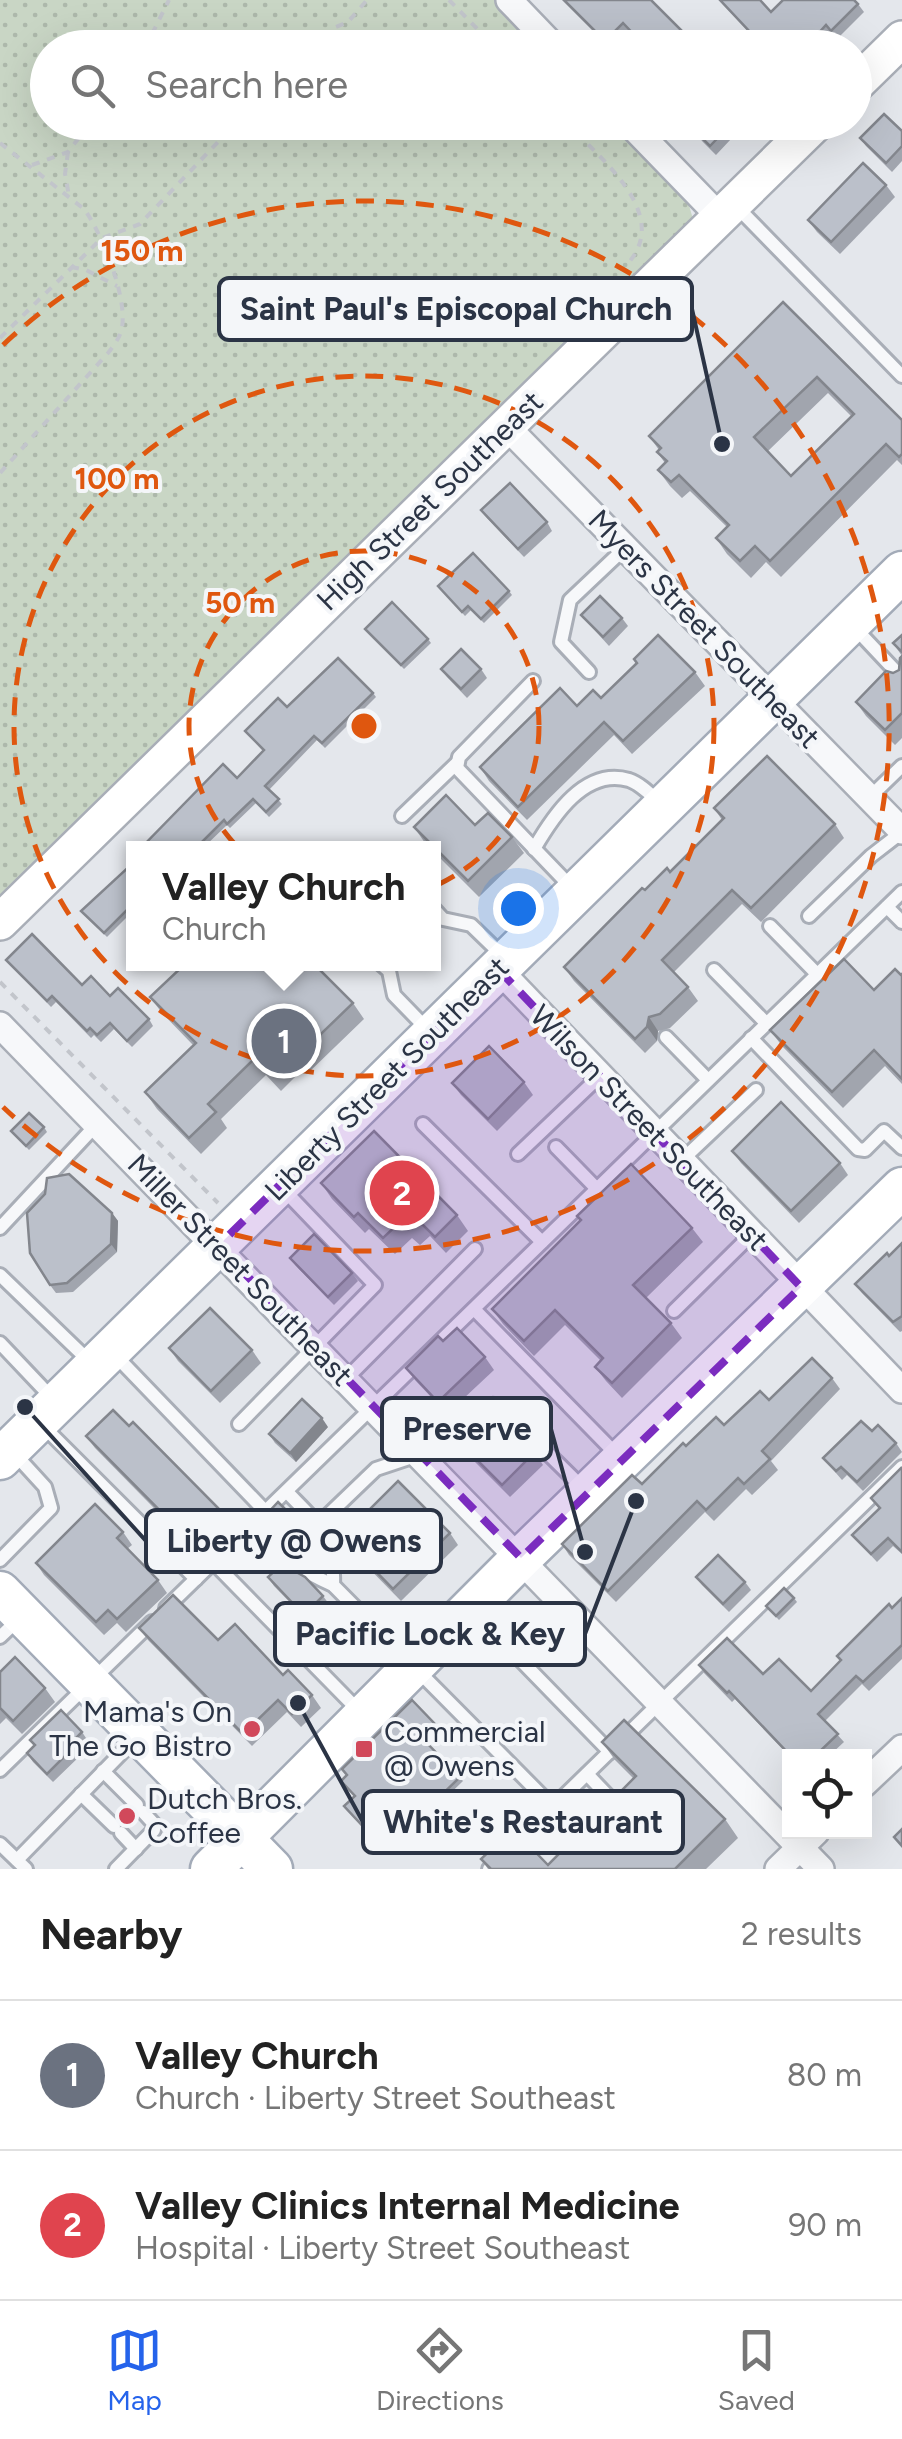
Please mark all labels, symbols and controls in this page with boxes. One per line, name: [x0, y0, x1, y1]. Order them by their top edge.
search box: [30, 30, 872, 140]
icon: search: [65, 58, 120, 113]
text: Search here: [145, 62, 348, 108]
text: 150 m: [101, 232, 183, 269]
callout: Saint Paul's Episcopal Church: [219, 278, 692, 340]
text: Saint Paul's Episcopal Church: [240, 290, 672, 328]
street label: High Street Southeast: [309, 383, 551, 618]
text: 100 m: [75, 460, 159, 497]
street label: Myers Street Southeast: [581, 502, 828, 756]
text: 50 m: [205, 584, 275, 621]
centre of rings: [346, 708, 382, 744]
popup: [126, 841, 441, 971]
text: Valley Church: [162, 864, 405, 910]
your location: [493, 883, 544, 934]
text: Church: [162, 910, 266, 948]
street label: Liberty Street Southeast: [257, 949, 516, 1208]
street label: Wilson Street Southeast: [522, 997, 776, 1258]
pin: 1: [252, 1004, 316, 1078]
street label: Miller Street Southeast: [120, 1146, 361, 1393]
pin: 2: [370, 1156, 434, 1230]
callout: Preserve: [382, 1398, 551, 1460]
text: Preserve: [403, 1410, 532, 1448]
callout: Liberty @ Owens: [146, 1510, 441, 1572]
text: Liberty @ Owens: [167, 1522, 422, 1560]
callout: Pacific Lock & Key: [275, 1603, 585, 1665]
text: Pacific Lock & Key: [295, 1615, 566, 1653]
place label: Mama's On The Go Bistro: [49, 1693, 232, 1764]
place label: Commercial @ Owens: [384, 1713, 546, 1784]
marker: Mama's On The Go Bistro: [241, 1718, 263, 1740]
marker: Commercial @ Owens: [353, 1738, 375, 1760]
map controls: [782, 1749, 872, 1839]
button: locate: [782, 1749, 872, 1839]
place label: Dutch Bros. Coffee: [147, 1780, 302, 1851]
callout: White's Restaurant: [363, 1791, 683, 1853]
text: White's Restaurant: [383, 1803, 663, 1841]
marker: Dutch Bros. Coffee: [116, 1805, 138, 1827]
text: Nearby: [40, 1909, 182, 1960]
text: 2 results: [741, 1915, 862, 1953]
text: Valley Church: [135, 2033, 379, 2079]
text: 1: [66, 2056, 79, 2094]
text: 80 m: [787, 2056, 862, 2094]
text: Church · Liberty Street Southeast: [135, 2079, 616, 2117]
text: Valley Clinics Internal Medicine: [135, 2183, 680, 2229]
text: 2: [63, 2206, 82, 2244]
text: 90 m: [788, 2206, 862, 2244]
text: Hospital · Liberty Street Southeast: [135, 2229, 630, 2267]
tab: Map: [107, 2323, 162, 2417]
tab: Directions: [376, 2323, 504, 2417]
tab: Saved: [718, 2323, 795, 2417]

